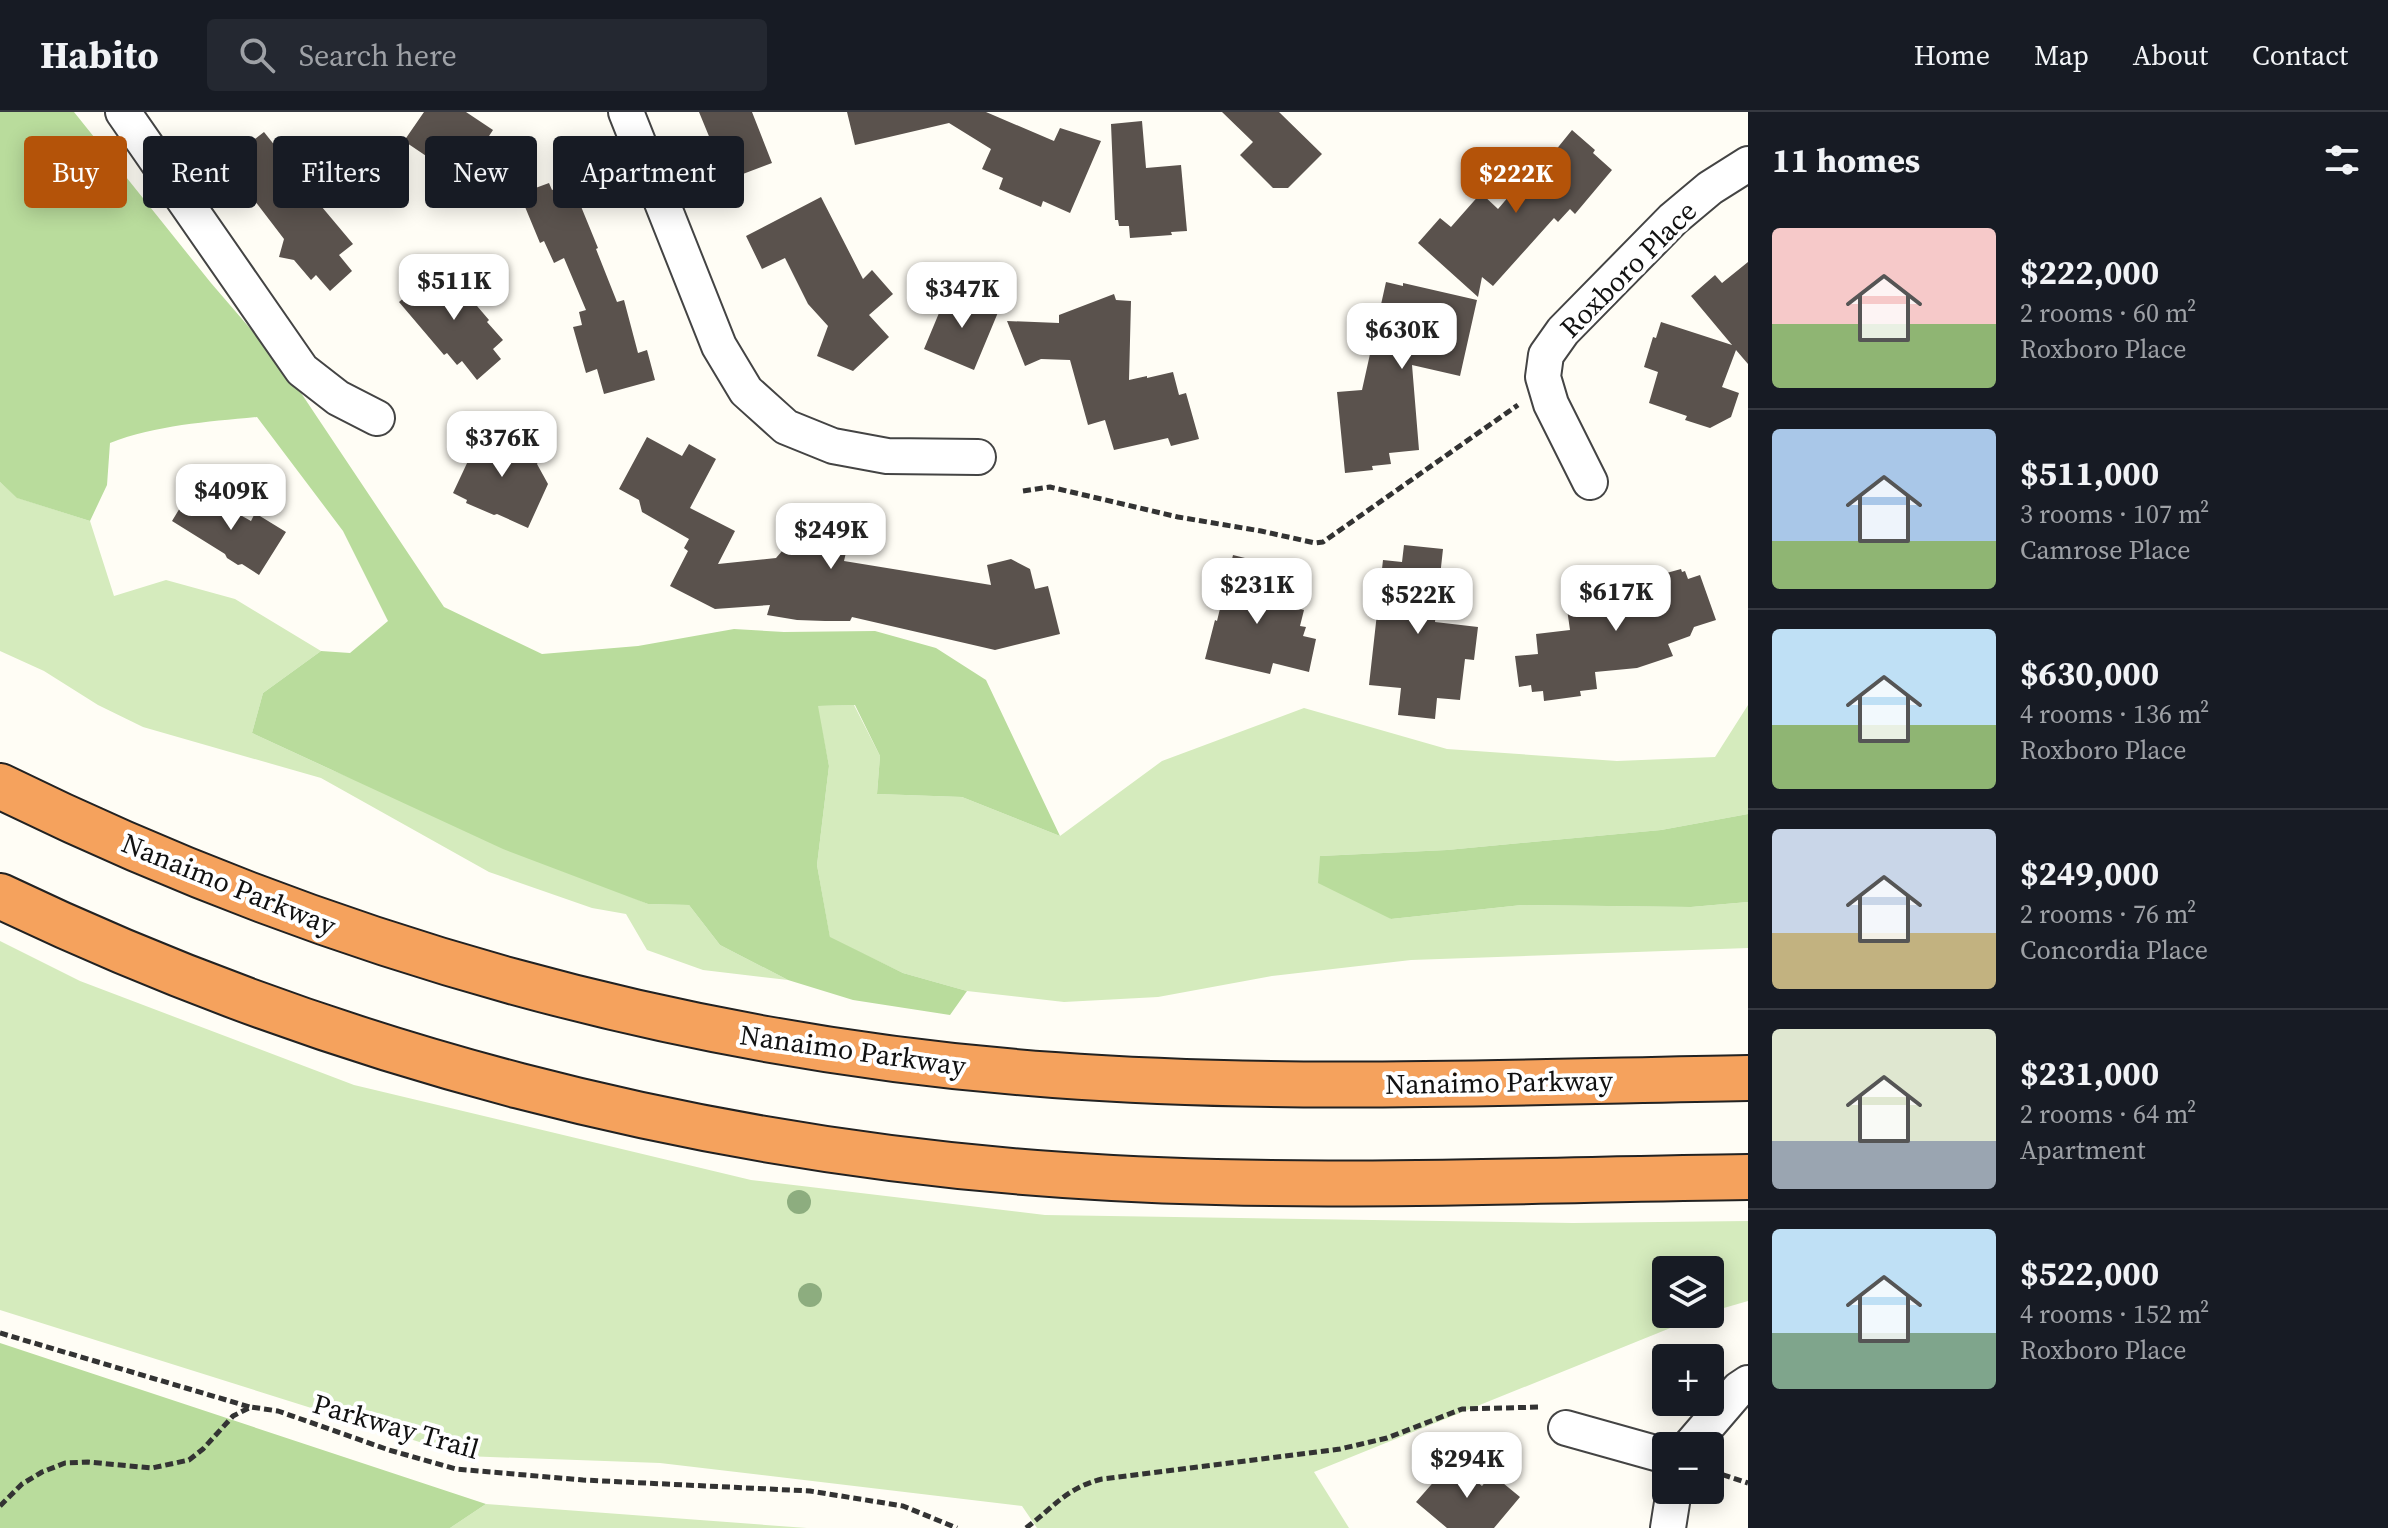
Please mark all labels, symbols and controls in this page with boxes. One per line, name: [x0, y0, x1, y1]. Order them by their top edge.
search box: [207, 19, 767, 91]
text: Habito: [40, 29, 159, 81]
icon: search: [235, 33, 279, 77]
text: Search here: [299, 35, 457, 76]
text: Home: [1914, 36, 1990, 74]
text: Map: [2034, 36, 2089, 74]
text: About: [2133, 36, 2208, 74]
text: Contact: [2252, 36, 2348, 74]
chip: Buy: [24, 136, 127, 208]
chip: Rent: [143, 136, 257, 208]
chip: Filters: [273, 136, 409, 208]
chip: New: [425, 136, 537, 208]
chip: Apartment: [553, 136, 744, 208]
text: 11 homes: [1772, 137, 1920, 183]
icon: filters: [2320, 138, 2364, 182]
pin: $222K: [1460, 147, 1572, 215]
text: $222K: [1479, 155, 1553, 191]
street label: Roxboro Place: [1551, 192, 1705, 346]
text: $222,000: [2020, 249, 2159, 295]
pin: $511K: [398, 254, 510, 322]
icon: home: [1836, 260, 1932, 356]
text: $511K: [417, 262, 491, 298]
pin: $347K: [906, 262, 1018, 330]
text: $347K: [925, 270, 999, 306]
text: 2 rooms · 60 m²: [2020, 295, 2196, 331]
pin: $630K: [1346, 303, 1458, 371]
text: $630K: [1365, 311, 1439, 347]
text: Roxboro Place: [2020, 331, 2186, 367]
pin: $376K: [446, 411, 558, 479]
text: $376K: [465, 419, 539, 455]
text: $511,000: [2020, 450, 2159, 496]
icon: home: [1836, 461, 1932, 557]
pin: $409K: [175, 464, 287, 532]
text: $409K: [194, 472, 268, 508]
text: 3 rooms · 107 m²: [2020, 496, 2209, 532]
pin: $249K: [775, 503, 887, 571]
text: $249K: [794, 511, 868, 547]
text: Camrose Place: [2020, 532, 2191, 568]
pin: $231K: [1201, 558, 1313, 626]
pin: $617K: [1560, 565, 1672, 633]
text: $231K: [1220, 566, 1294, 602]
pin: $522K: [1362, 568, 1474, 636]
text: $617K: [1579, 573, 1653, 609]
text: $522K: [1381, 576, 1455, 612]
text: $630,000: [2020, 650, 2159, 696]
icon: home: [1836, 661, 1932, 757]
text: 4 rooms · 136 m²: [2020, 696, 2209, 732]
text: Roxboro Place: [2020, 732, 2186, 768]
street label: Nanaimo Parkway: [116, 824, 342, 945]
text: $249,000: [2020, 850, 2159, 896]
icon: home: [1836, 861, 1932, 957]
text: 2 rooms · 76 m²: [2020, 896, 2196, 932]
text: Concordia Place: [2020, 932, 2208, 968]
street label: Nanaimo Parkway: [738, 1015, 969, 1085]
text: $231,000: [2020, 1050, 2159, 1096]
street label: Nanaimo Parkway: [1385, 1061, 1614, 1103]
icon: home: [1836, 1061, 1932, 1157]
text: 2 rooms · 64 m²: [2020, 1096, 2196, 1132]
text: Apartment: [2020, 1132, 2145, 1168]
text: $522,000: [2020, 1250, 2159, 1296]
map controls: [1652, 1256, 1724, 1504]
button: layers: [1652, 1256, 1724, 1328]
icon: home: [1836, 1261, 1932, 1357]
text: 4 rooms · 152 m²: [2020, 1296, 2209, 1332]
text: Roxboro Place: [2020, 1332, 2186, 1368]
button: +: [1652, 1344, 1724, 1416]
street label: Parkway Trail: [308, 1384, 484, 1468]
pin: $294K: [1411, 1432, 1523, 1500]
button: −: [1652, 1432, 1724, 1504]
text: $294K: [1430, 1440, 1504, 1476]

